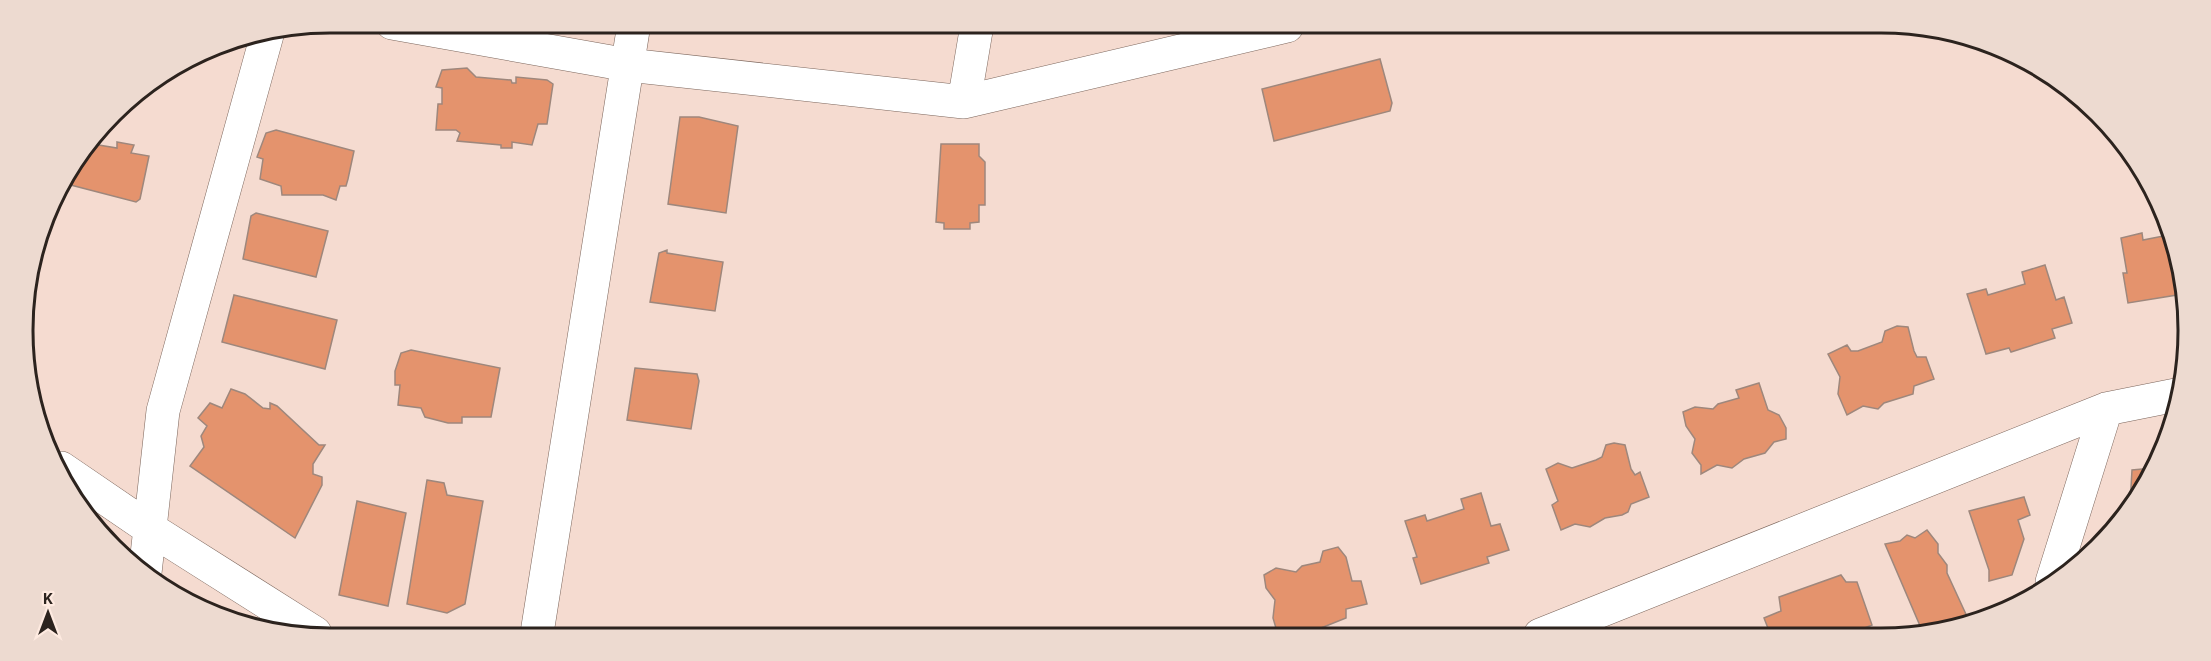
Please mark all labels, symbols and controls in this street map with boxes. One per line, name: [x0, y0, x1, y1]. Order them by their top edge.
north arrow: [18, 583, 78, 643]
text: K: [43, 588, 53, 607]

